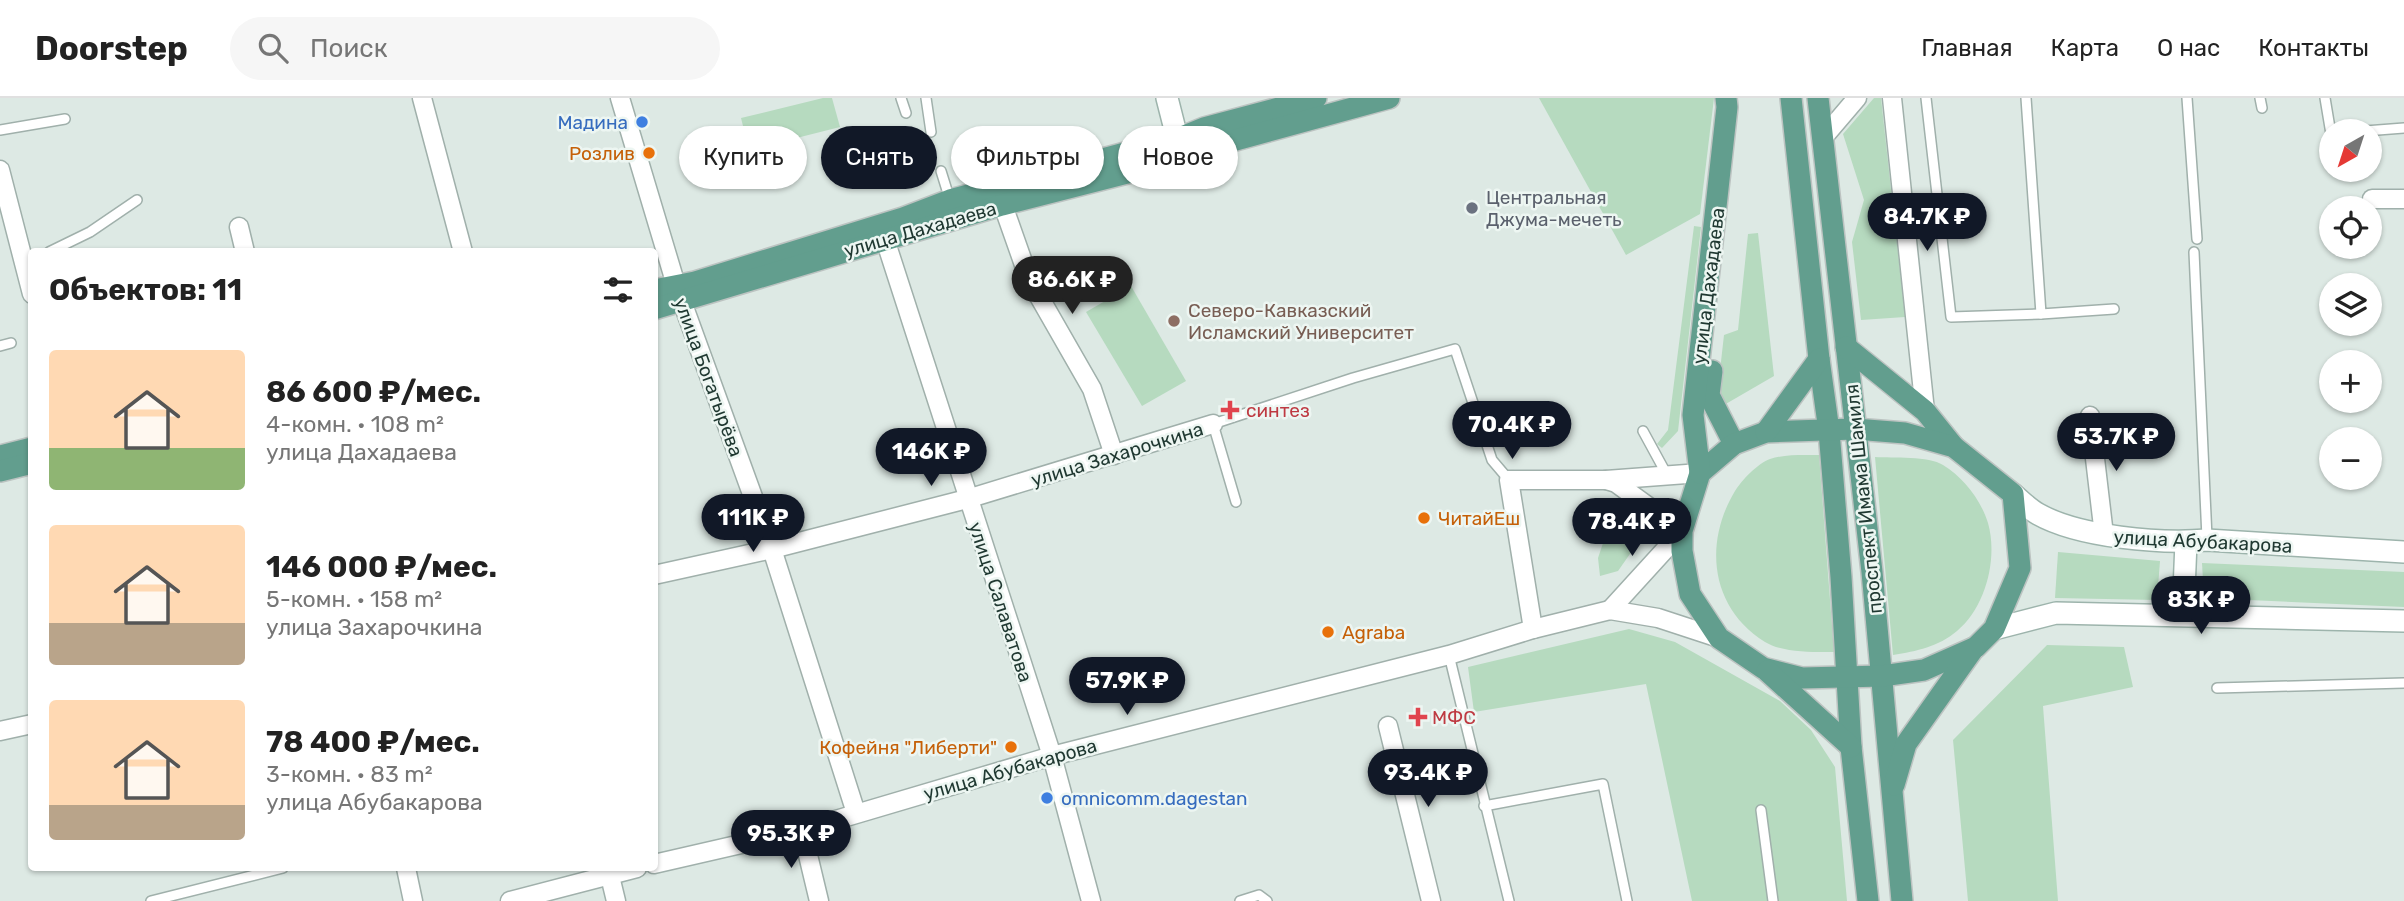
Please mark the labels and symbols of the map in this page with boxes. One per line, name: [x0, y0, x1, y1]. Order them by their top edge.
place label: Мадина: [557, 111, 628, 134]
marker: Мадина: [634, 114, 650, 130]
north arrow: [2319, 119, 2382, 182]
place label: Розлив: [569, 142, 635, 165]
marker: Розлив: [641, 145, 657, 161]
place label: Центральная Джума-мечеть: [1486, 186, 1622, 231]
pin: 84.7K ₽: [1862, 194, 1992, 253]
street label: улица Дахадаева: [841, 197, 999, 262]
marker: Центральная Джума-мечеть: [1464, 200, 1480, 216]
street label: улица Дахадаева: [1687, 206, 1730, 366]
pin: 86.6K ₽: [1007, 256, 1137, 316]
street label: улица Богатырёва: [669, 295, 748, 460]
place label: Северо-Кавказский Исламский Университет: [1188, 299, 1414, 344]
marker: Северо-Кавказский Исламский Университет: [1166, 313, 1182, 329]
street label: проспект Имама Шамиля: [1840, 383, 1887, 615]
place label: синтез: [1246, 399, 1310, 422]
marker: синтез: [1220, 400, 1240, 420]
pin: 70.4K ₽: [1447, 402, 1577, 461]
pin: 53.7K ₽: [2051, 414, 2181, 473]
street label: улица Захарочкина: [1028, 417, 1206, 492]
pin: 146K ₽: [874, 428, 988, 488]
pin: 111K ₽: [696, 494, 810, 554]
pin: 78.4K ₽: [1567, 498, 1697, 558]
place label: ЧитайЕш: [1438, 507, 1520, 530]
marker: ЧитайЕш: [1416, 510, 1432, 526]
street label: улица Салаватова: [964, 519, 1037, 685]
street label: улица Абубакарова: [2113, 525, 2293, 558]
pin: 83K ₽: [2152, 576, 2250, 636]
place label: Agraba: [1342, 621, 1405, 644]
marker: Agraba: [1320, 624, 1336, 640]
pin: 57.9K ₽: [1062, 658, 1192, 717]
place label: МФС: [1432, 706, 1476, 729]
marker: МФС: [1410, 709, 1426, 725]
street label: улица Абубакарова: [921, 734, 1099, 805]
place label: Кофейня "Либерти": [819, 736, 997, 759]
marker: Кофейня "Либерти": [1003, 739, 1019, 755]
pin: 93.4K ₽: [1363, 750, 1493, 809]
place label: omnicomm.dagestan: [1061, 787, 1248, 810]
marker: omnicomm.dagestan: [1039, 790, 1055, 806]
pin: 95.3K ₽: [726, 810, 856, 870]

